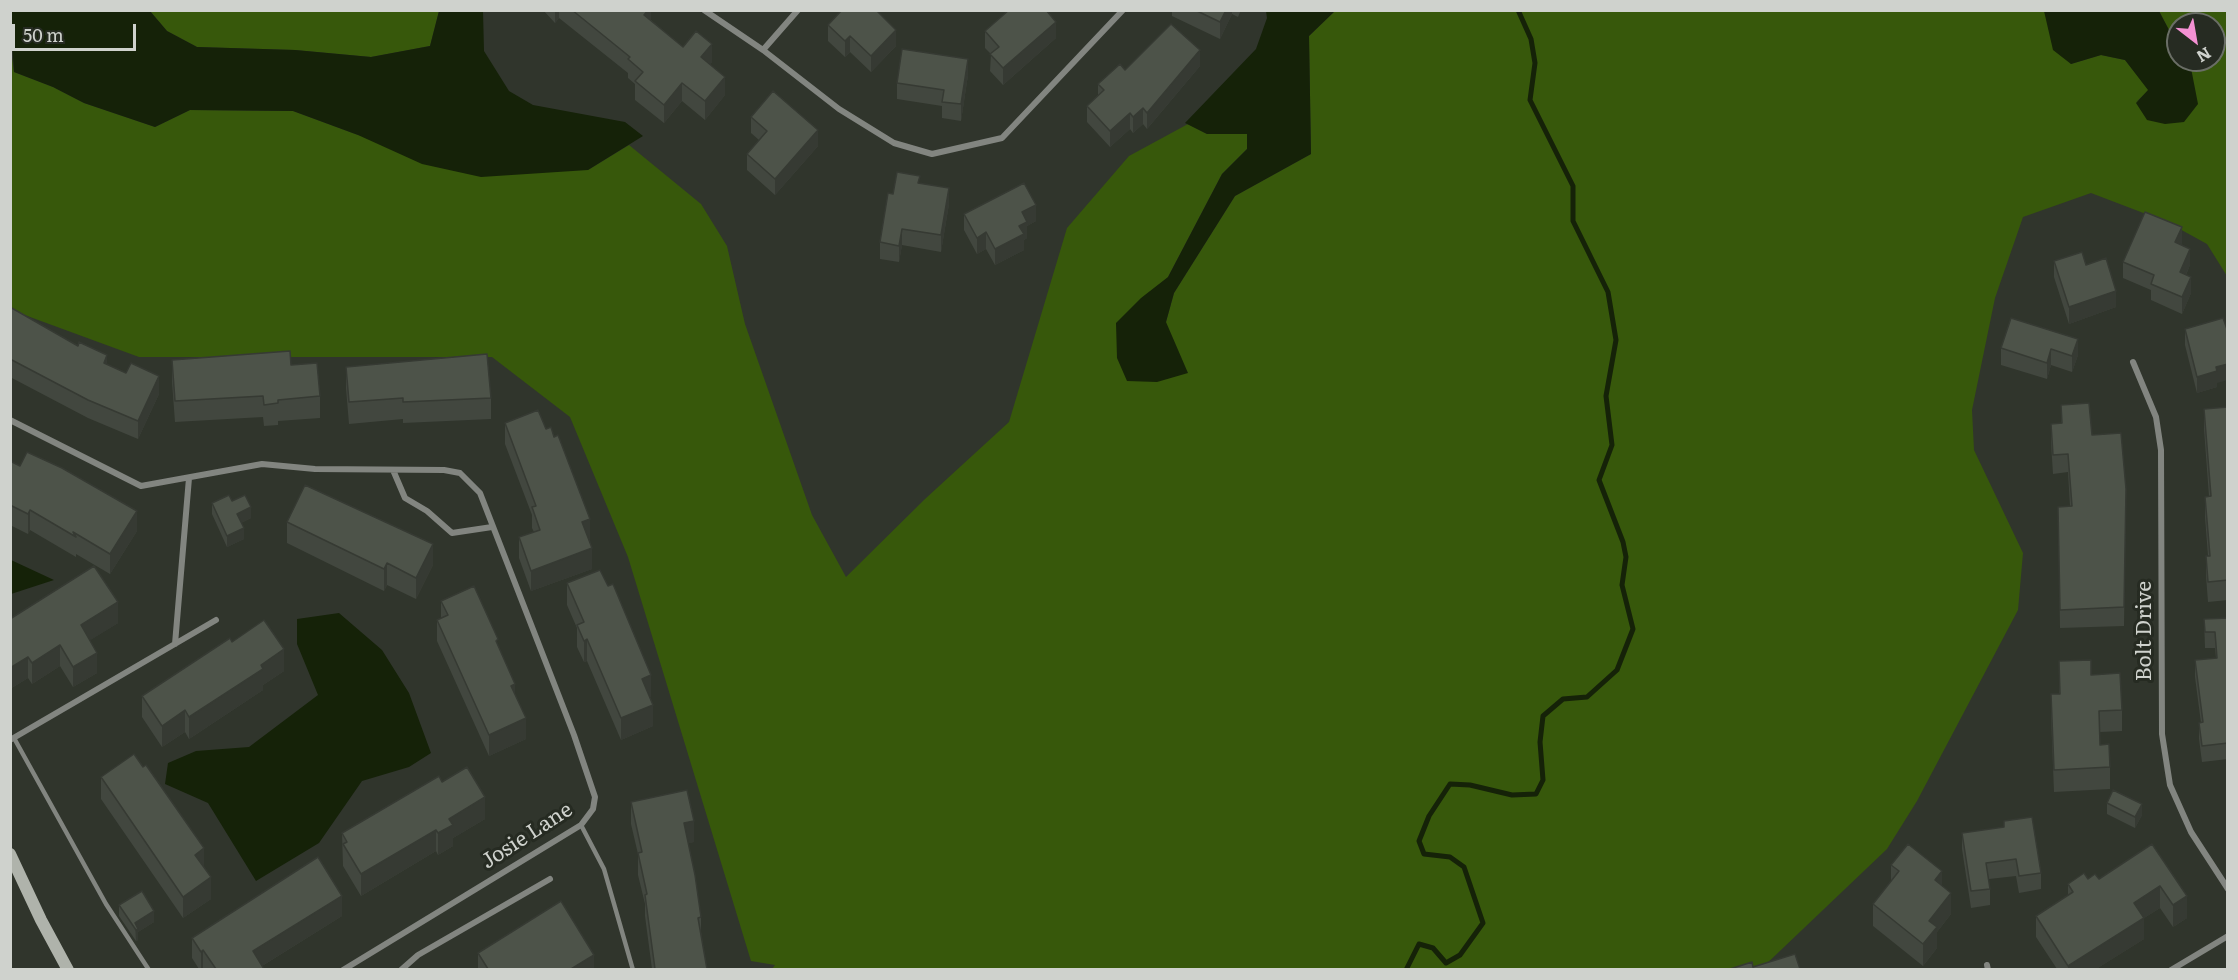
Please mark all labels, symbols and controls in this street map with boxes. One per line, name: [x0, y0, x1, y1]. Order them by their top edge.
scale bar: [15, 12, 140, 50]
north arrow: [2166, 12, 2226, 72]
text: 50 m: [23, 21, 64, 48]
text: N: [2192, 42, 2216, 69]
street label: Bolt Drive: [2132, 581, 2158, 681]
street label: Josie Lane: [477, 797, 577, 875]

